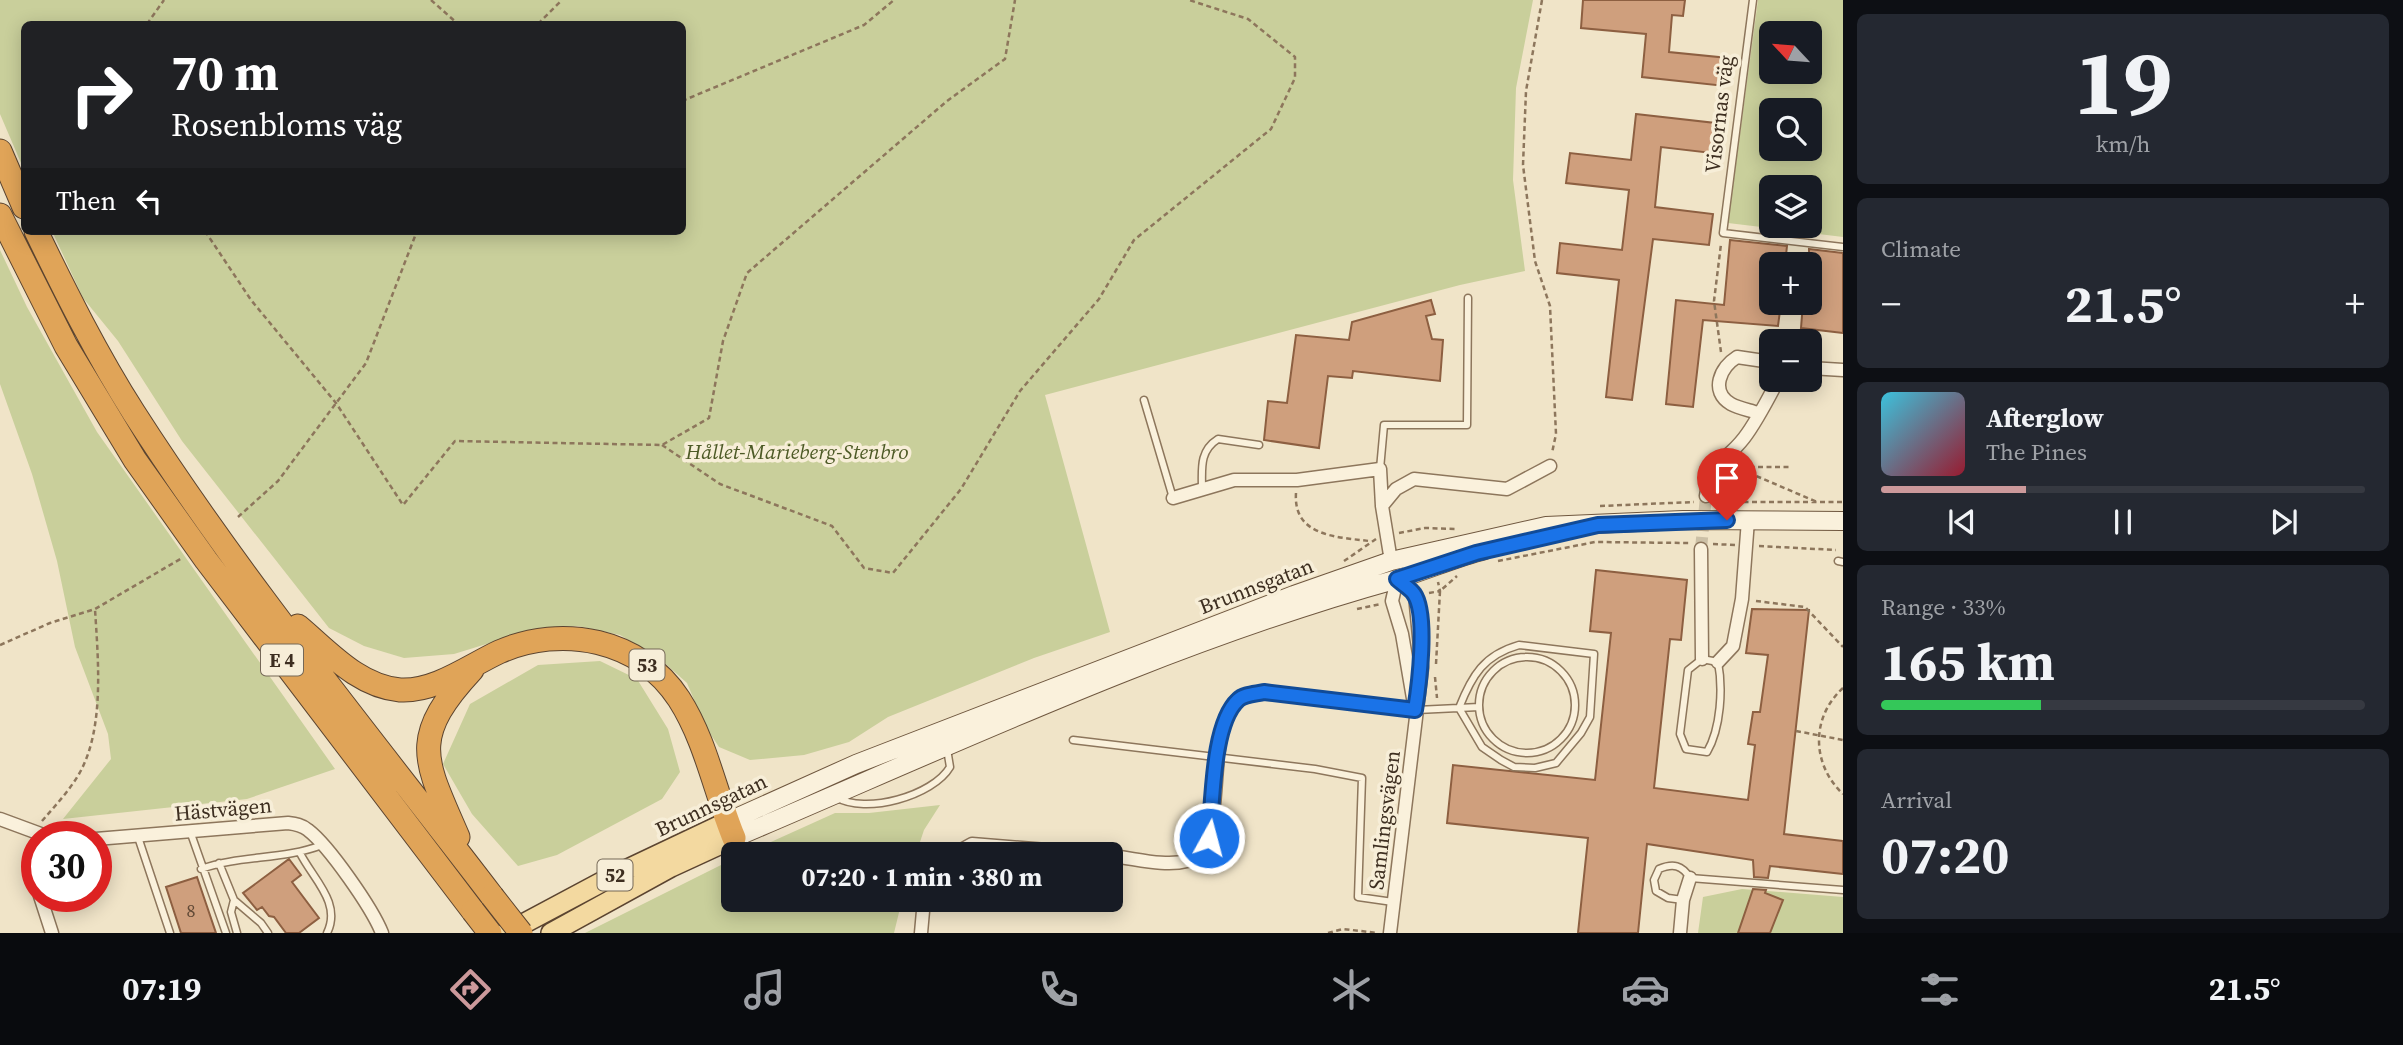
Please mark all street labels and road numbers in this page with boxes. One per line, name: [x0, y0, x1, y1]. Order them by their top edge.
street label: Visornas väg: [1697, 53, 1741, 175]
street label: Brunnsgatan: [1195, 551, 1318, 621]
road number: E 4: [261, 645, 303, 676]
road number: 53: [630, 650, 664, 680]
street label: Samlingsvägen: [1361, 748, 1407, 891]
street label: Brunnsgatan: [650, 766, 772, 844]
street label: Hästvägen: [173, 790, 273, 828]
road number: 52: [598, 860, 632, 890]

